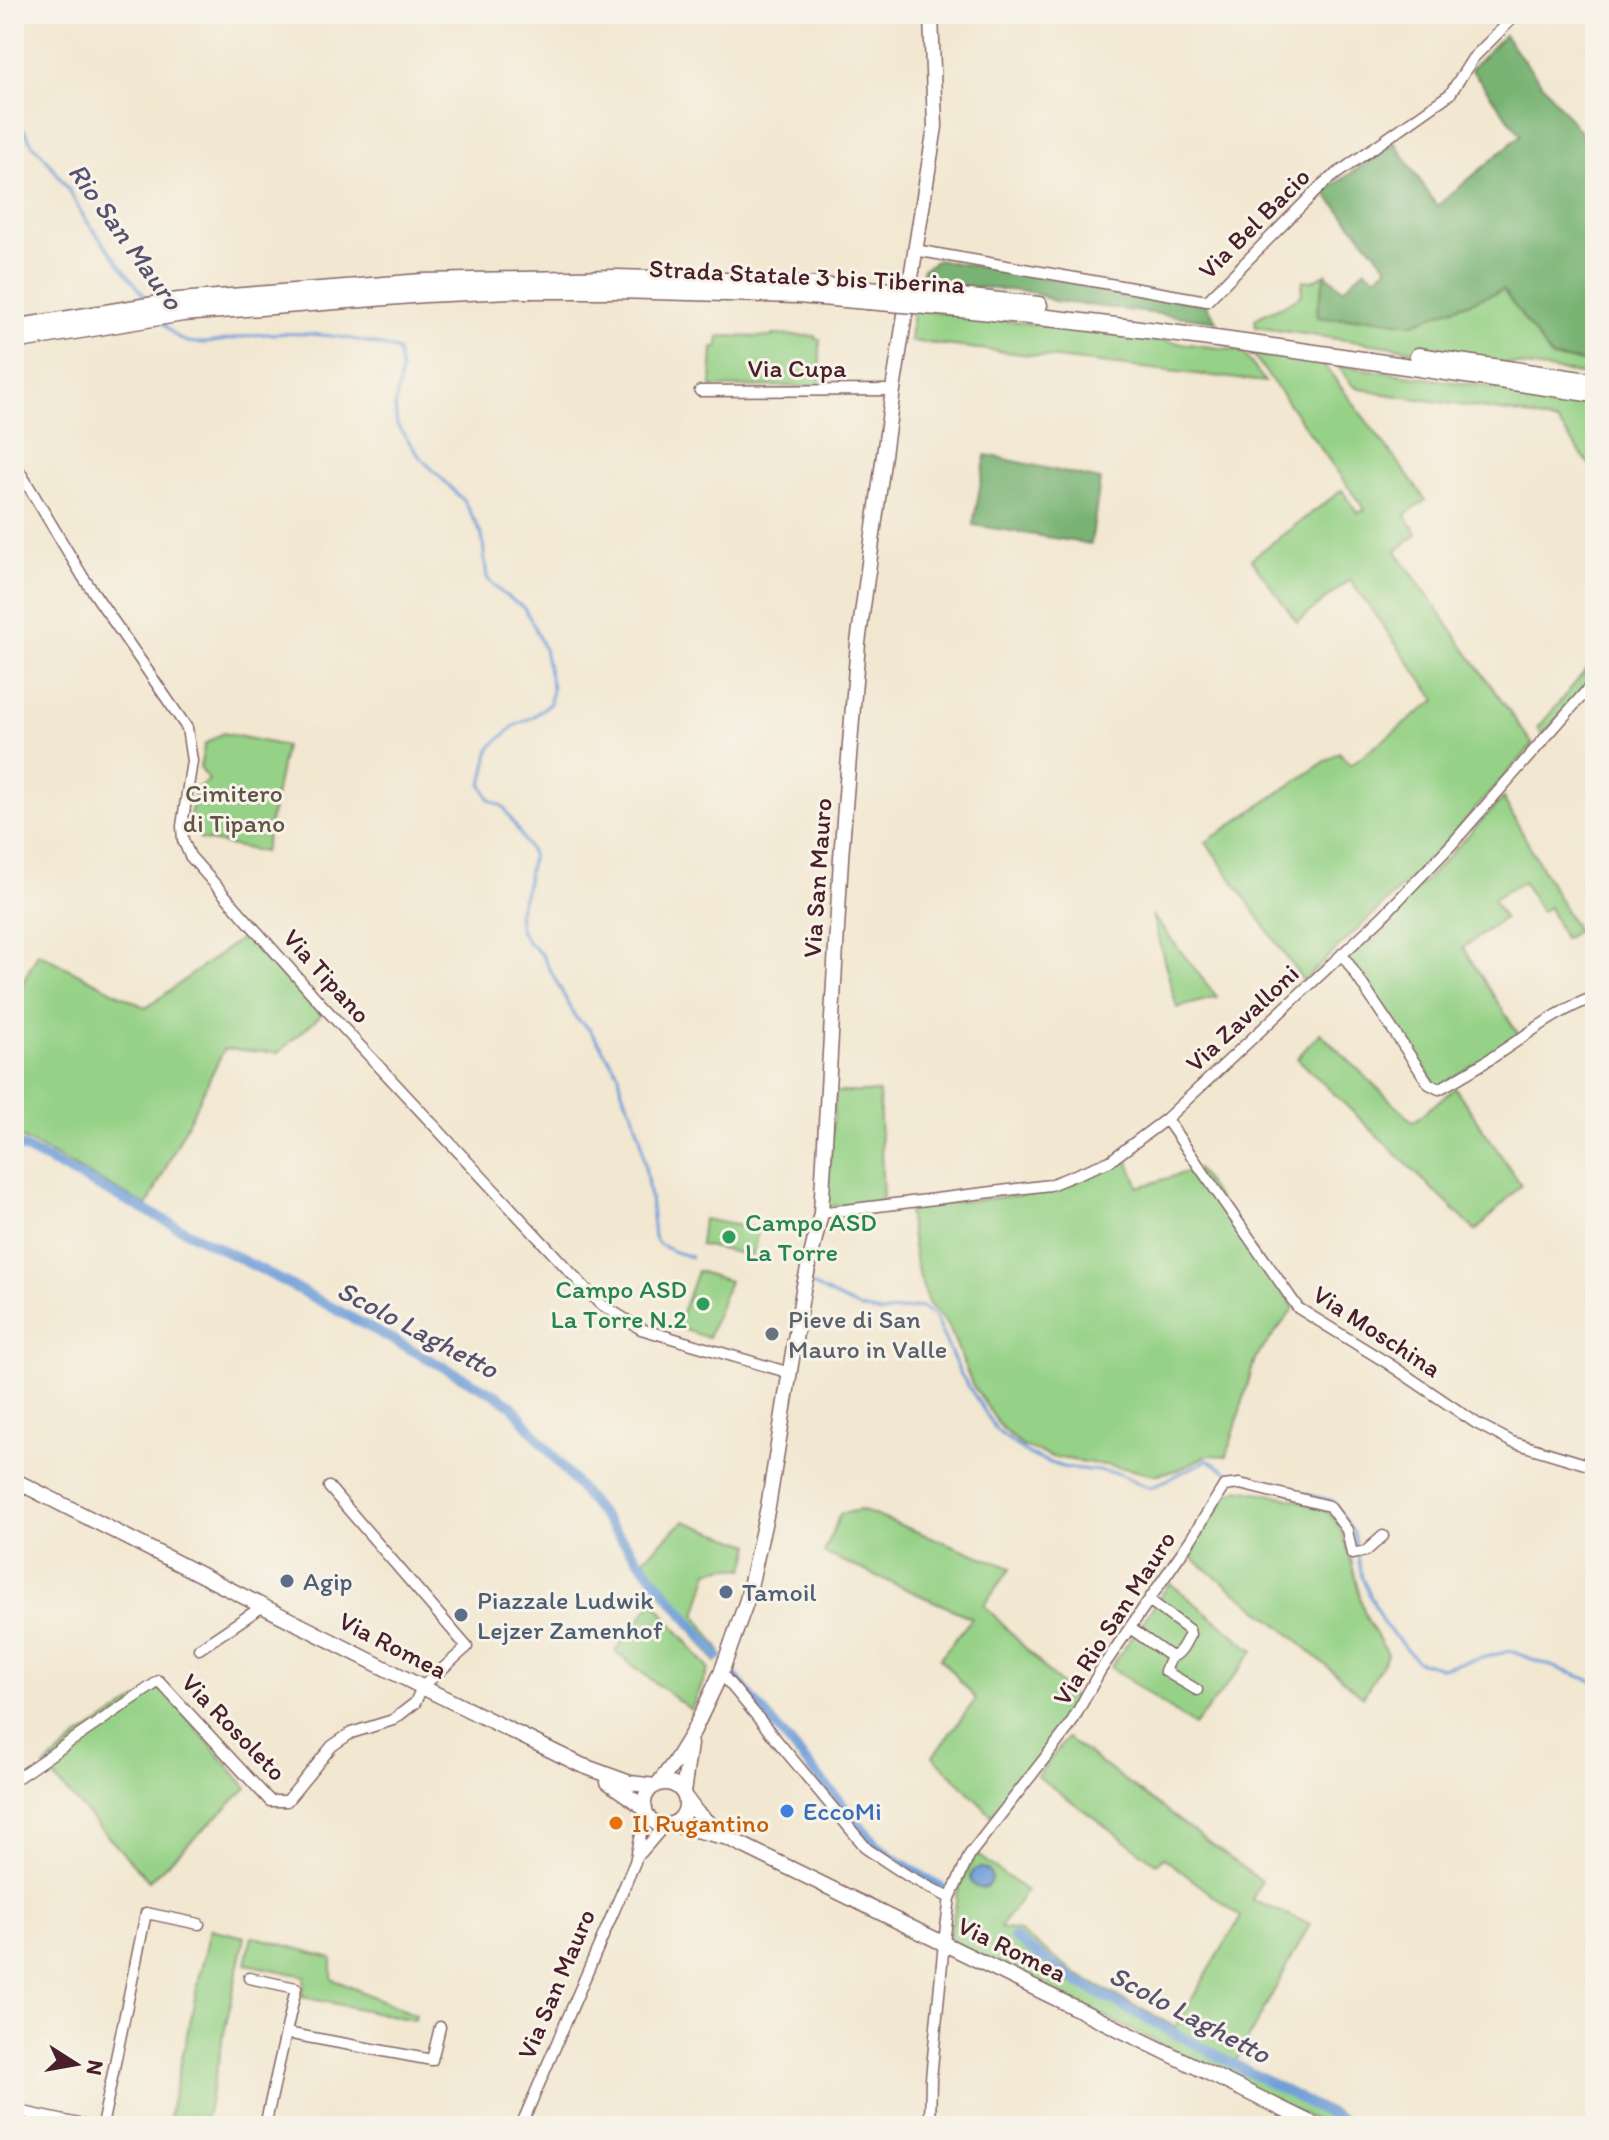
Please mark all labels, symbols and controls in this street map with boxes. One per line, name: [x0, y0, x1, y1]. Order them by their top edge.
water label: Rio San Mauro: [61, 156, 191, 317]
street label: Via Bel Bacio: [1191, 160, 1317, 286]
street label: Strada Statale 3 bis Tiberina: [648, 252, 966, 300]
street label: Via Cupa: [747, 352, 847, 384]
park label: Cimitero di Tipano: [183, 777, 285, 839]
street label: Via San Mauro: [795, 797, 839, 959]
street label: Via Tipano: [276, 922, 378, 1030]
street label: Via Zavalloni: [1179, 957, 1305, 1079]
place label: Campo ASD La Torre: [745, 1206, 877, 1268]
marker: Campo ASD La Torre: [720, 1228, 738, 1246]
water label: Scolo Laghetto: [332, 1272, 505, 1386]
place label: Campo ASD La Torre N.2: [551, 1273, 687, 1335]
street label: Via Moschina: [1307, 1278, 1447, 1384]
marker: Campo ASD La Torre N.2: [694, 1295, 712, 1313]
place label: Pieve di San Mauro in Valle: [788, 1303, 947, 1365]
marker: Pieve di San Mauro in Valle: [763, 1325, 781, 1343]
street label: Via Rio San Mauro: [1046, 1525, 1182, 1711]
place label: Agip: [303, 1565, 352, 1597]
marker: Agip: [278, 1572, 296, 1590]
place label: Tamoil: [742, 1576, 817, 1608]
marker: Tamoil: [717, 1583, 735, 1601]
place label: Piazzale Ludwik Lejzer Zamenhof: [477, 1584, 663, 1646]
street label: Via Romea: [334, 1604, 453, 1686]
marker: Piazzale Ludwik Lejzer Zamenhof: [452, 1606, 470, 1624]
street label: Via Rosoleto: [175, 1666, 293, 1788]
place label: EccoMi: [803, 1795, 882, 1827]
marker: EccoMi: [778, 1802, 796, 1820]
place label: Il Rugantino: [632, 1807, 769, 1839]
marker: Il Rugantino: [607, 1814, 625, 1832]
street label: Via San Mauro: [510, 1904, 602, 2064]
street label: Via Romea: [952, 1909, 1072, 1989]
water label: Scolo Laghetto: [1104, 1957, 1277, 2071]
north arrow: [36, 2024, 116, 2104]
text: N: [80, 2058, 110, 2078]

